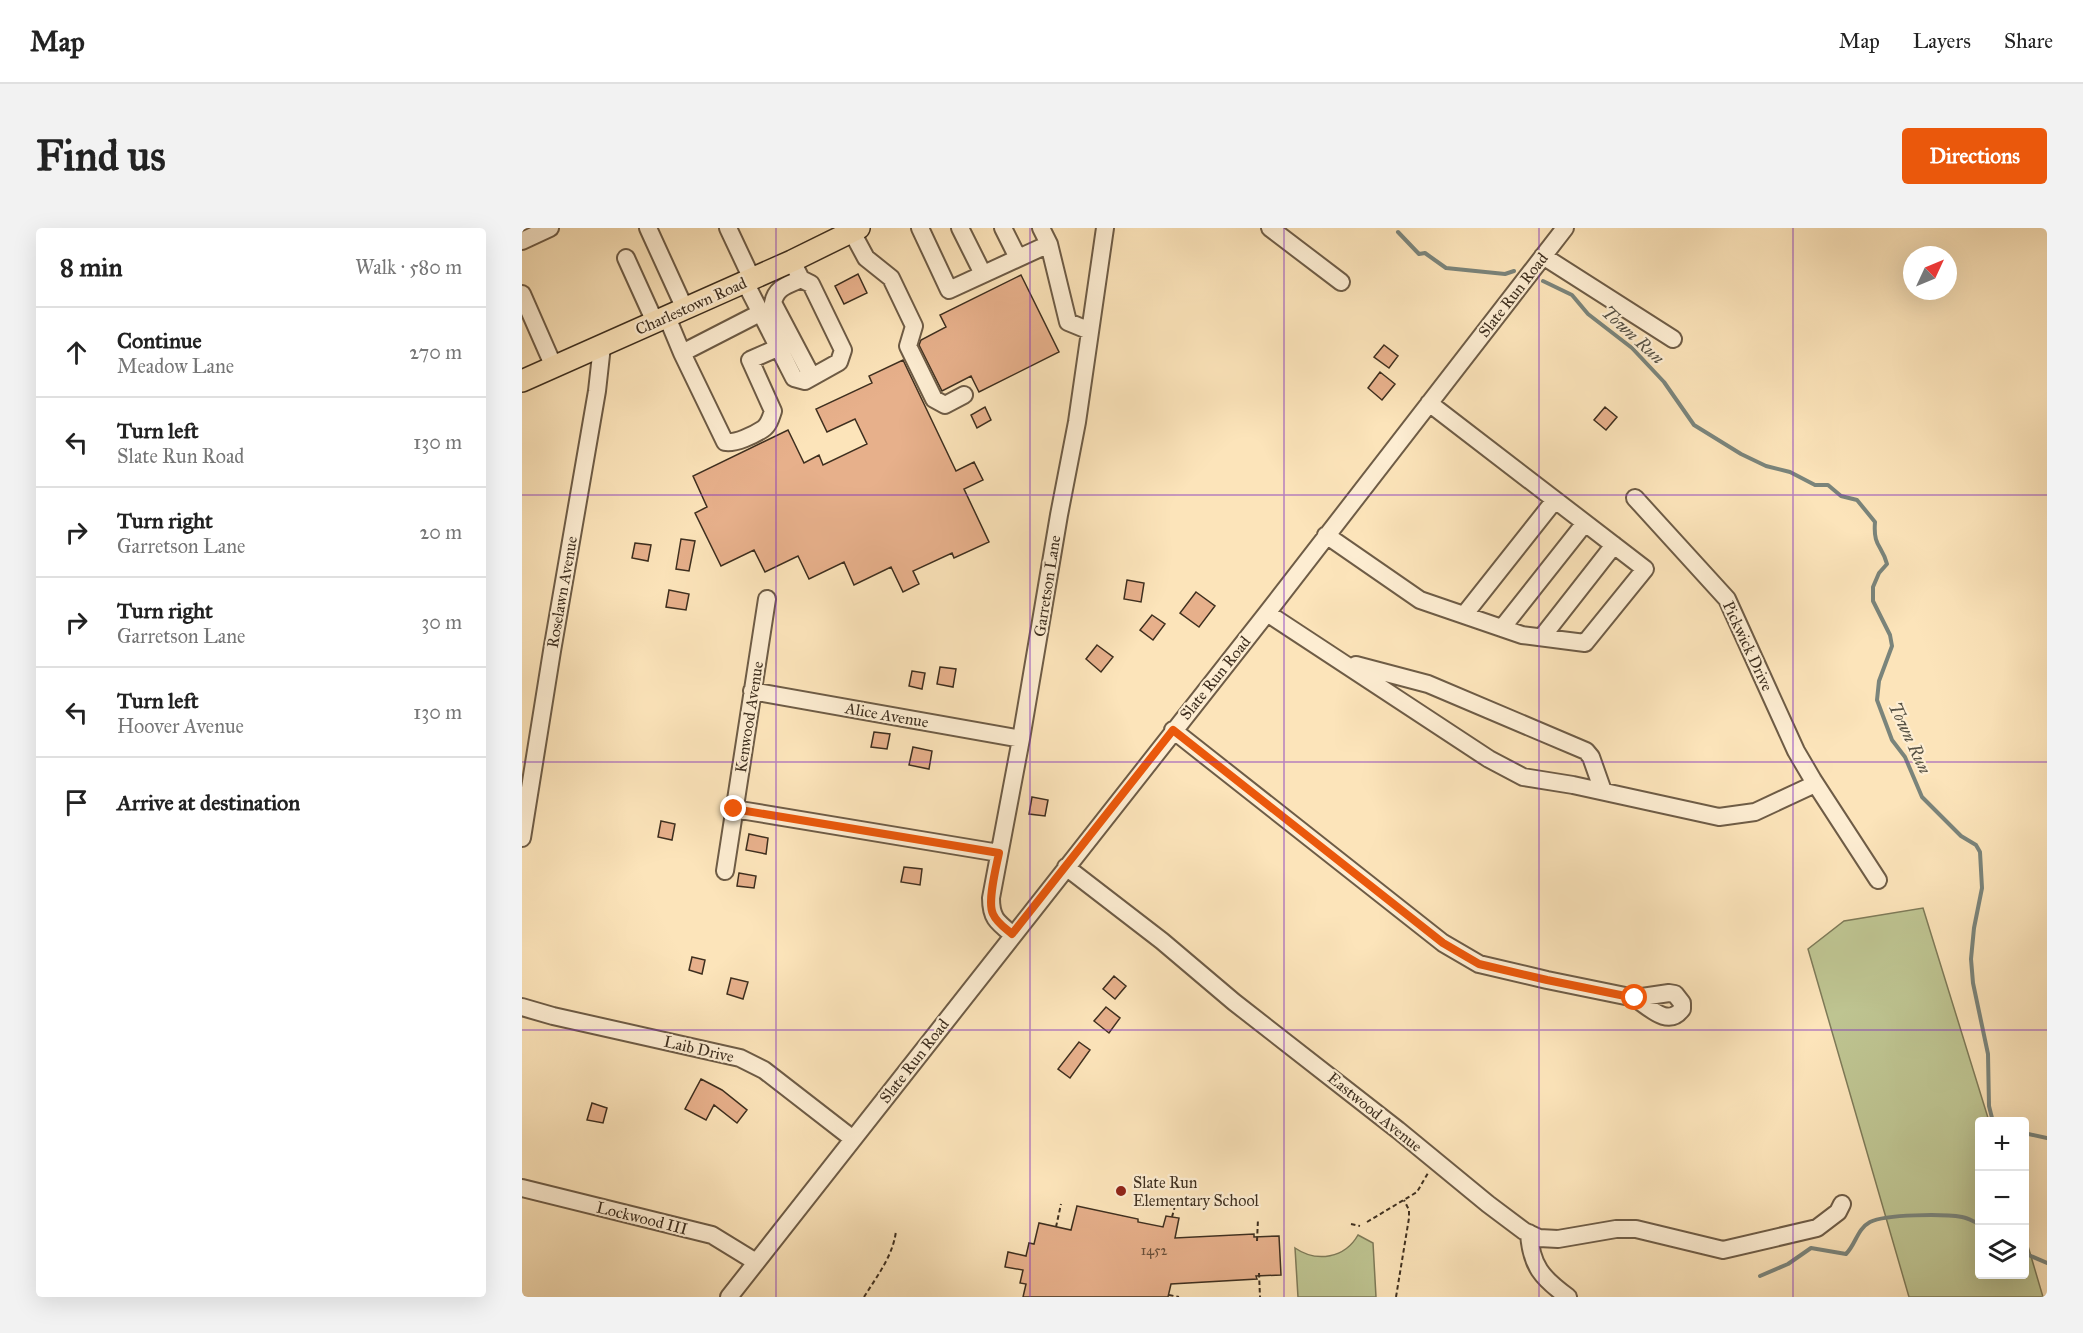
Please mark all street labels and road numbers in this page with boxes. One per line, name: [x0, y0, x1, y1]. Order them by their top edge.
street label: Slate Run Road: [1474, 249, 1552, 341]
street label: Charlestown Road: [632, 273, 750, 339]
street label: Garretson Lane: [1030, 533, 1064, 638]
street label: Roselawn Avenue: [543, 534, 581, 649]
street label: Pickwick Drive: [1719, 598, 1777, 694]
street label: Slate Run Road: [1176, 632, 1254, 724]
street label: Kenwood Avenue: [731, 660, 767, 774]
street label: Alice Avenue: [843, 698, 931, 732]
street label: Slate Run Road: [875, 1015, 953, 1107]
street label: Laib Drive: [662, 1032, 736, 1066]
street label: Eastwood Avenue: [1324, 1068, 1426, 1156]
street label: Lockwood III: [595, 1198, 690, 1238]

